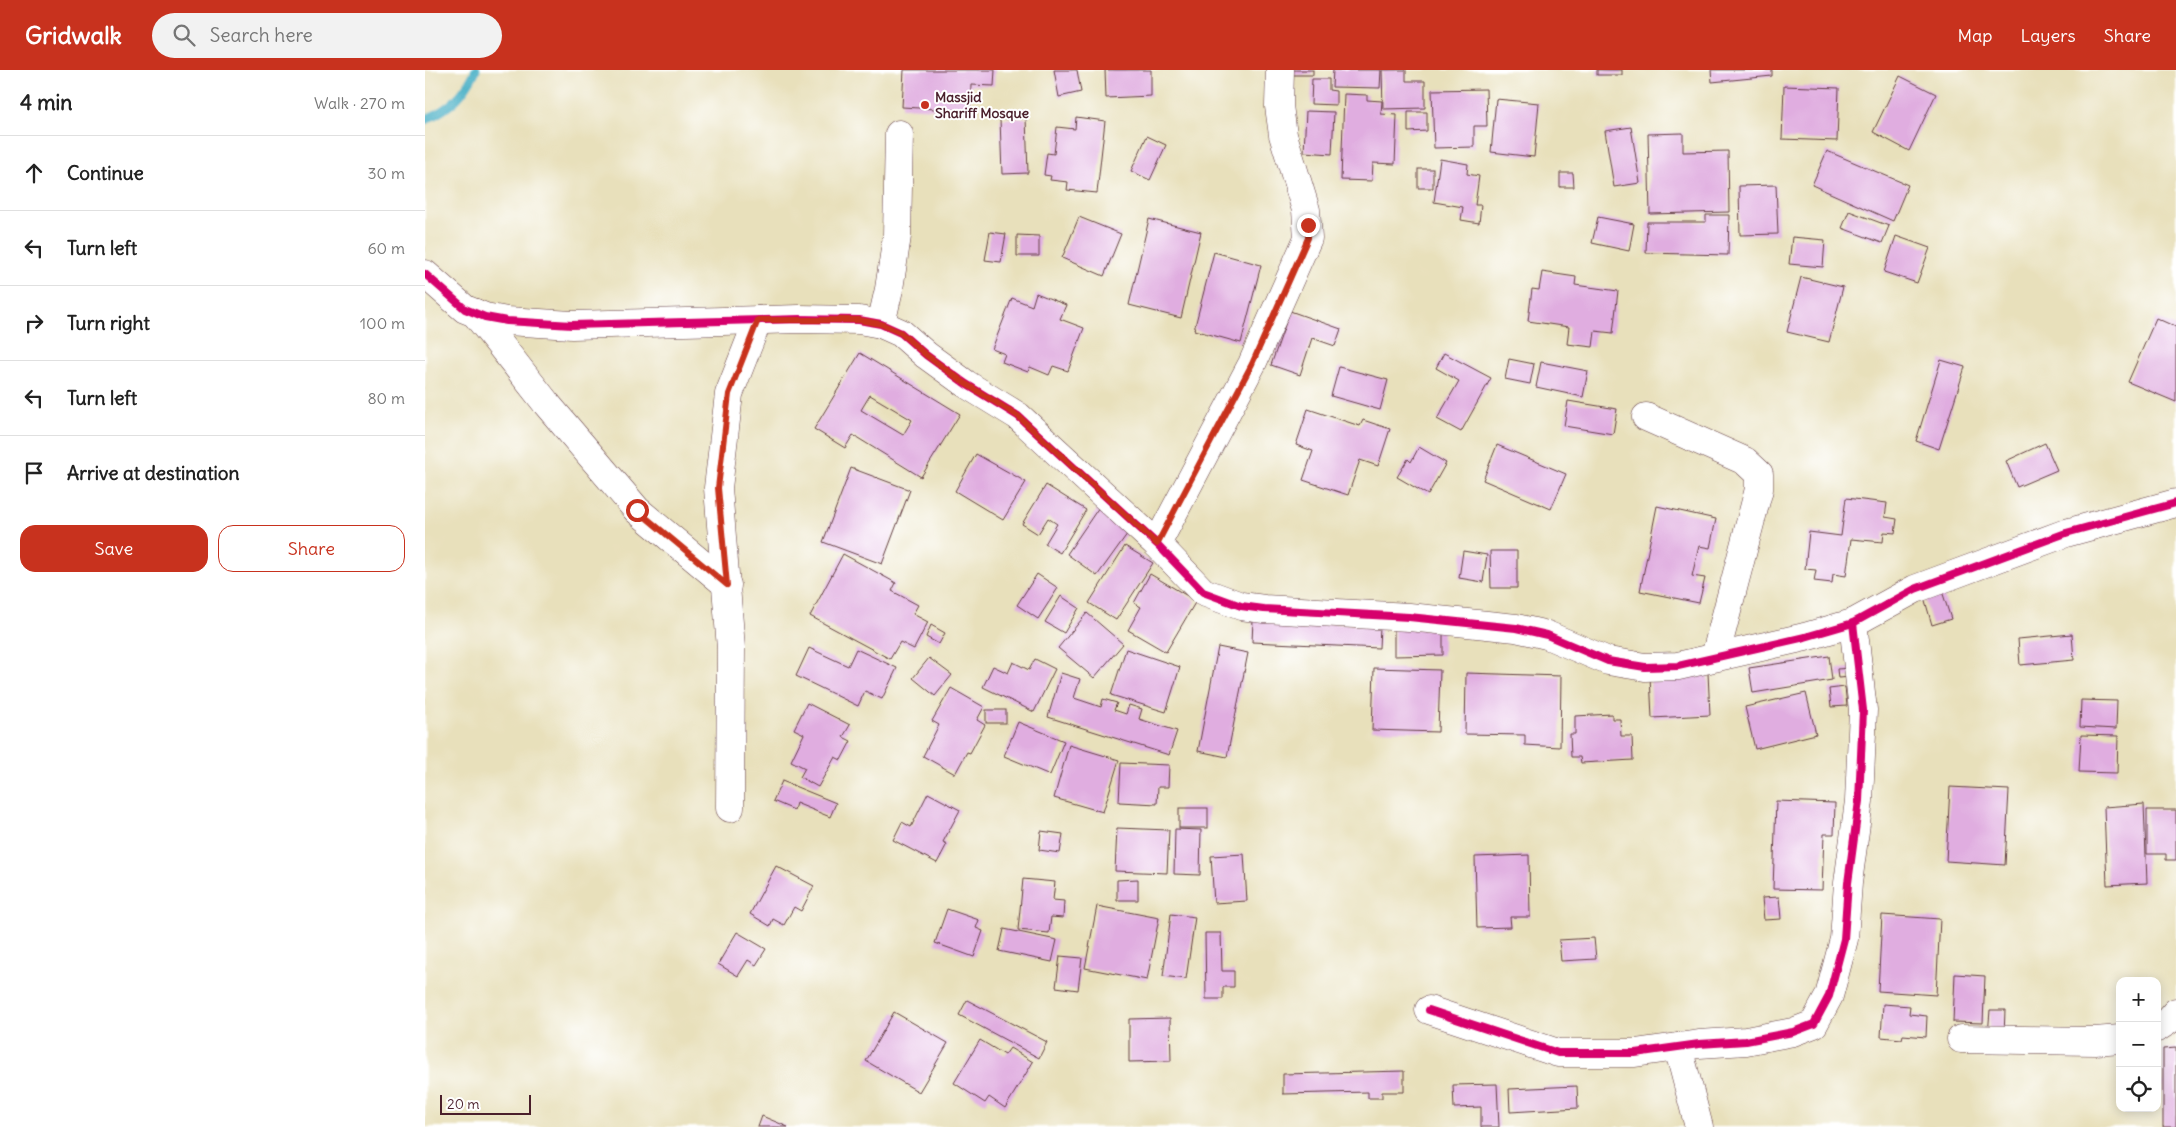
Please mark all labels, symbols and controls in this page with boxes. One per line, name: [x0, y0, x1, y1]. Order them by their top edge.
search box: [152, 13, 502, 58]
text: Gridwalk: [25, 20, 122, 50]
icon: search: [170, 21, 198, 49]
text: Search here: [210, 23, 313, 47]
text: Map: [1957, 24, 1992, 47]
text: Layers: [2020, 24, 2076, 47]
text: Share: [2104, 24, 2151, 47]
place label: Massjid Shariff Mosque: [935, 88, 1030, 122]
text: 4 min: [20, 89, 72, 116]
text: Walk · 270 m: [314, 93, 405, 113]
marker: Massjid Shariff Mosque: [919, 99, 931, 111]
icon: ahead: [20, 159, 48, 187]
text: Continue: [67, 161, 144, 185]
text: 30 m: [368, 163, 405, 183]
route end: [1297, 214, 1320, 237]
icon: left: [20, 234, 48, 262]
text: Turn left: [67, 236, 137, 260]
text: 60 m: [367, 238, 405, 258]
icon: right: [20, 309, 48, 337]
text: Turn right: [67, 311, 150, 335]
text: 100 m: [360, 313, 405, 333]
icon: left: [20, 384, 48, 412]
text: Turn left: [67, 386, 137, 410]
text: 80 m: [367, 388, 405, 408]
icon: arrive: [20, 459, 48, 487]
text: Arrive at destination: [67, 461, 240, 485]
route start: [626, 499, 649, 522]
button: Save: [20, 525, 208, 572]
button: Share: [218, 525, 405, 572]
map controls: [2116, 977, 2161, 1112]
button: +: [2116, 977, 2161, 1022]
button: −: [2116, 1022, 2161, 1067]
button: locate: [2116, 1067, 2161, 1112]
scale bar: [440, 1092, 531, 1115]
text: 20 m: [447, 1095, 480, 1113]

